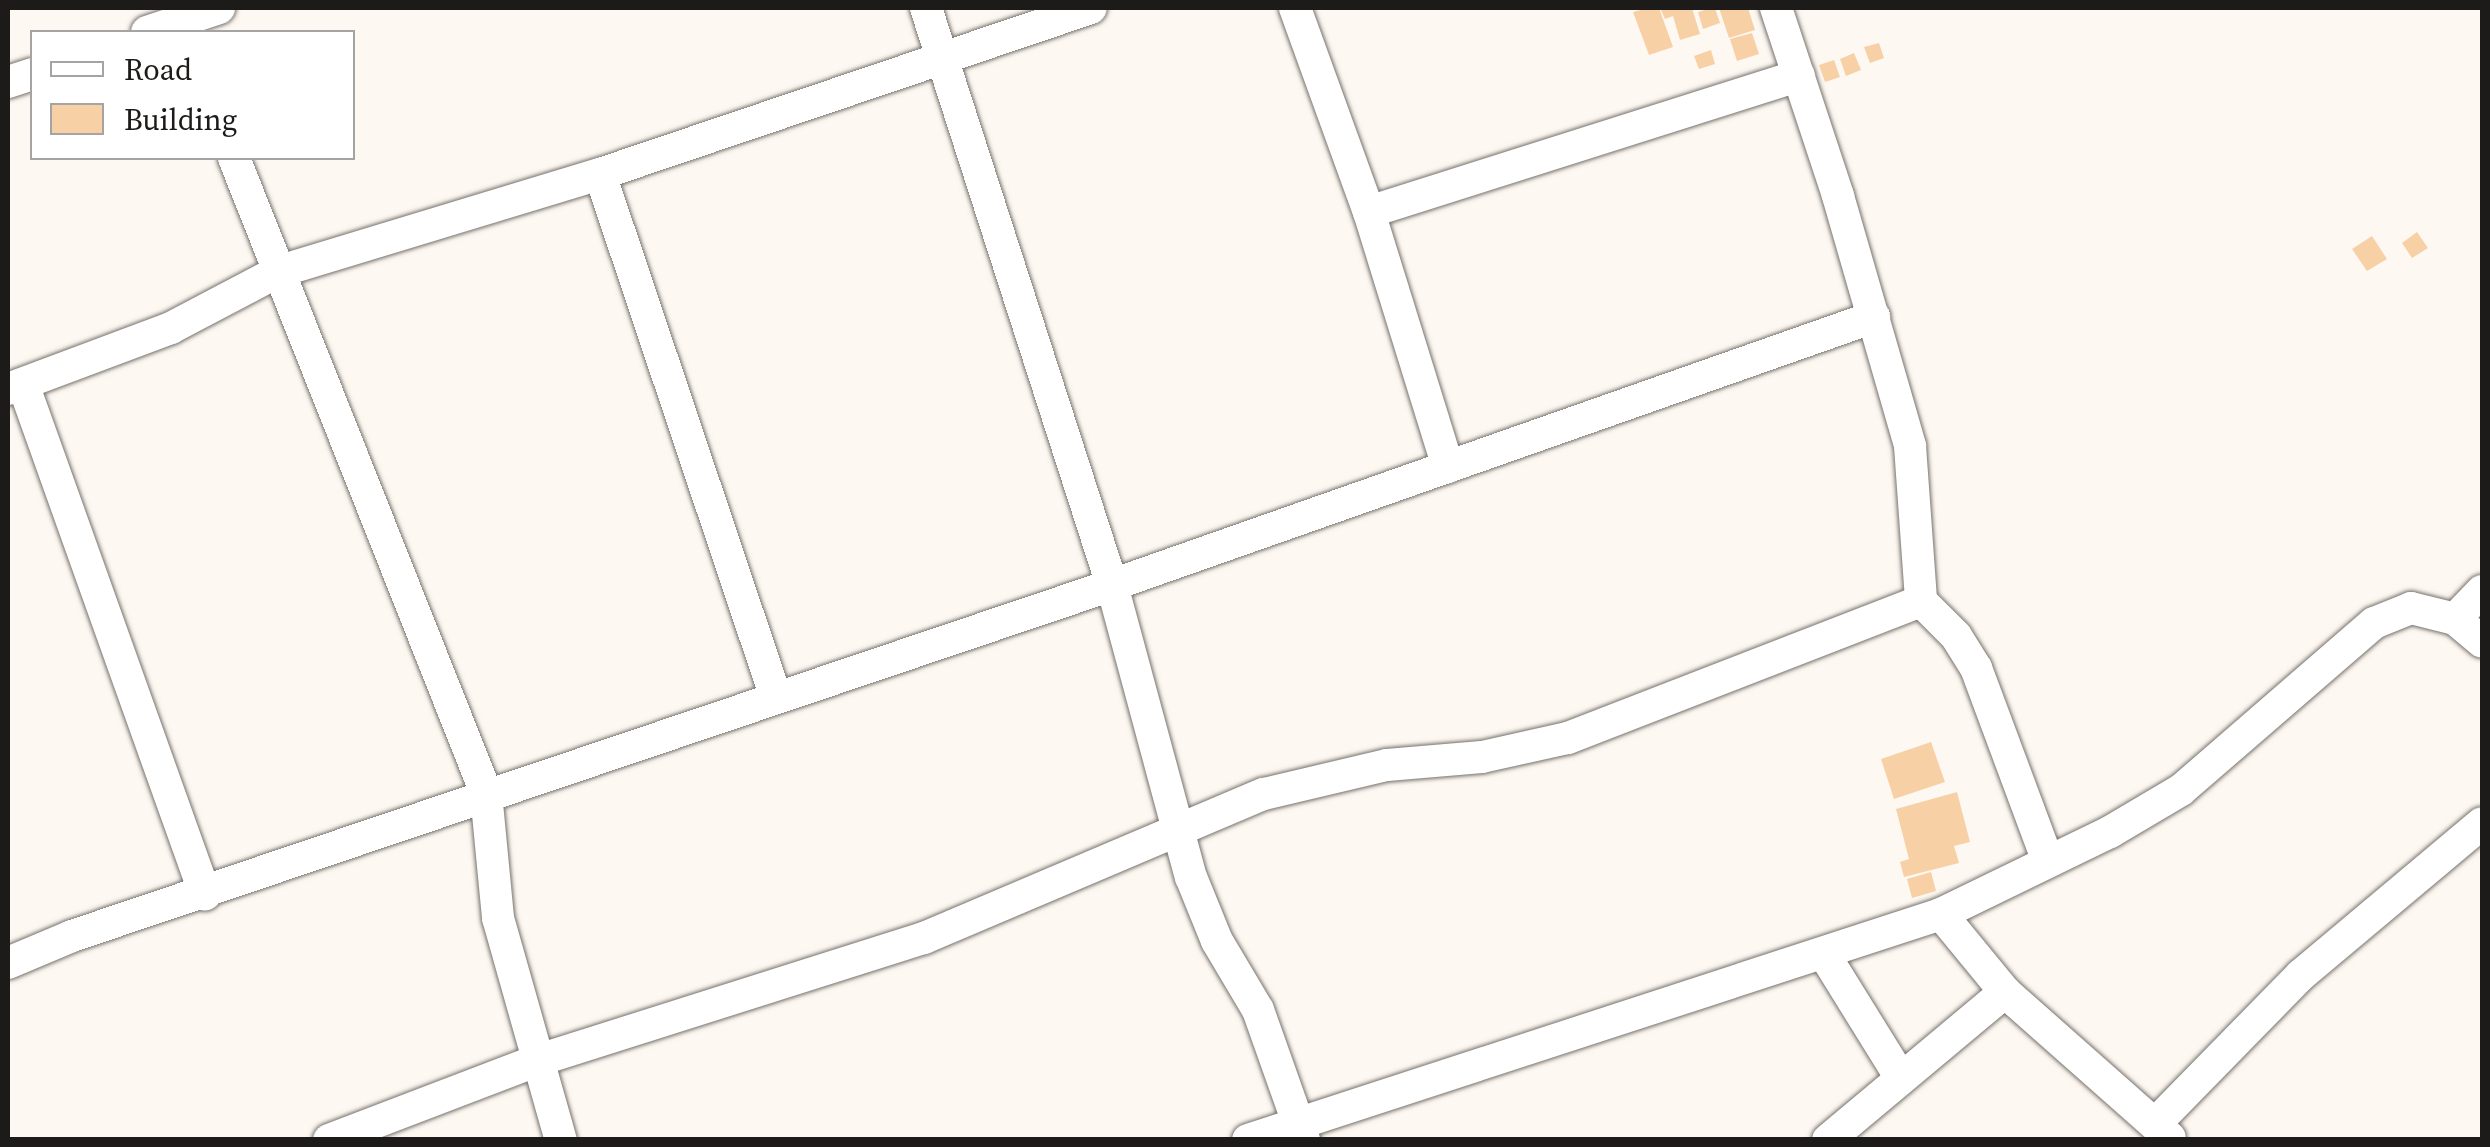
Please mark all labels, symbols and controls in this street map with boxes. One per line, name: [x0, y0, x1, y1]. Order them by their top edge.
legend: [30, 30, 355, 160]
text: Road: [124, 49, 192, 90]
text: Building: [124, 99, 237, 140]

